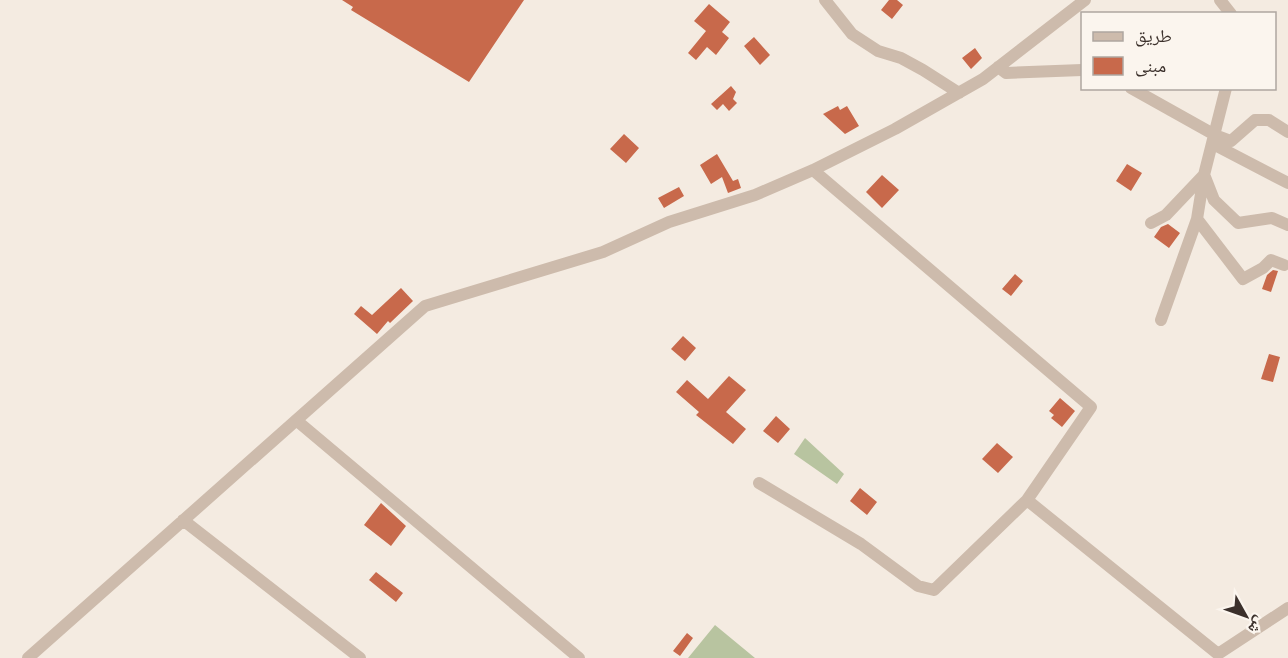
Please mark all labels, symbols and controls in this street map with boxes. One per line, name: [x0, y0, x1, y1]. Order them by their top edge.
legend: [1081, 12, 1276, 90]
text: طريق: [1135, 24, 1172, 48]
text: مبنى: [1135, 54, 1166, 78]
north arrow: [1216, 586, 1276, 646]
text: ش: [1243, 611, 1271, 639]

